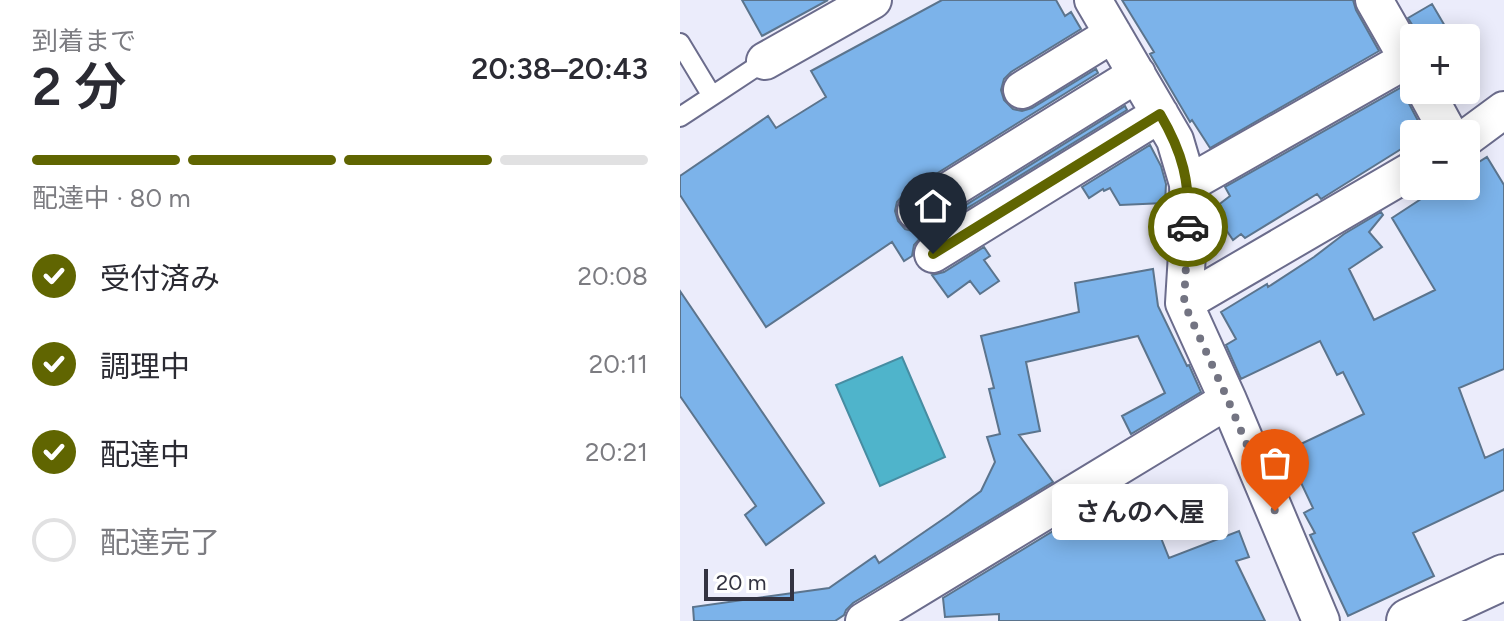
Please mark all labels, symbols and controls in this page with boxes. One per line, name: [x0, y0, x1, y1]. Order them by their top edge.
map controls: [1400, 24, 1480, 200]
button: +: [1400, 24, 1480, 104]
text: 到着まで: [32, 25, 136, 57]
text: 20:38–20:43: [471, 50, 648, 87]
text: 2 分: [32, 56, 126, 118]
button: −: [1400, 120, 1480, 200]
pin: [899, 172, 967, 254]
text: 配達中 · 80 m: [32, 182, 191, 214]
icon: home: [911, 184, 955, 228]
courier: [1148, 187, 1228, 267]
icon: car: [1166, 205, 1210, 249]
icon: check: [32, 254, 76, 298]
text: 受付済み: [100, 260, 220, 297]
text: 20:08: [578, 260, 648, 292]
icon: check: [32, 342, 76, 386]
text: 調理中: [100, 348, 190, 385]
text: 20:11: [589, 348, 648, 380]
pin: [1241, 429, 1309, 511]
icon: check: [32, 430, 76, 474]
text: 配達中: [100, 436, 190, 473]
text: 20:21: [585, 436, 648, 468]
icon: bag: [1253, 441, 1297, 485]
callout: さんのへ屋: [1051, 483, 1227, 539]
text: さんのへ屋: [1075, 496, 1205, 528]
text: 配達完了: [100, 524, 220, 561]
scale bar: [704, 565, 794, 601]
text: 20 m: [716, 569, 767, 596]

